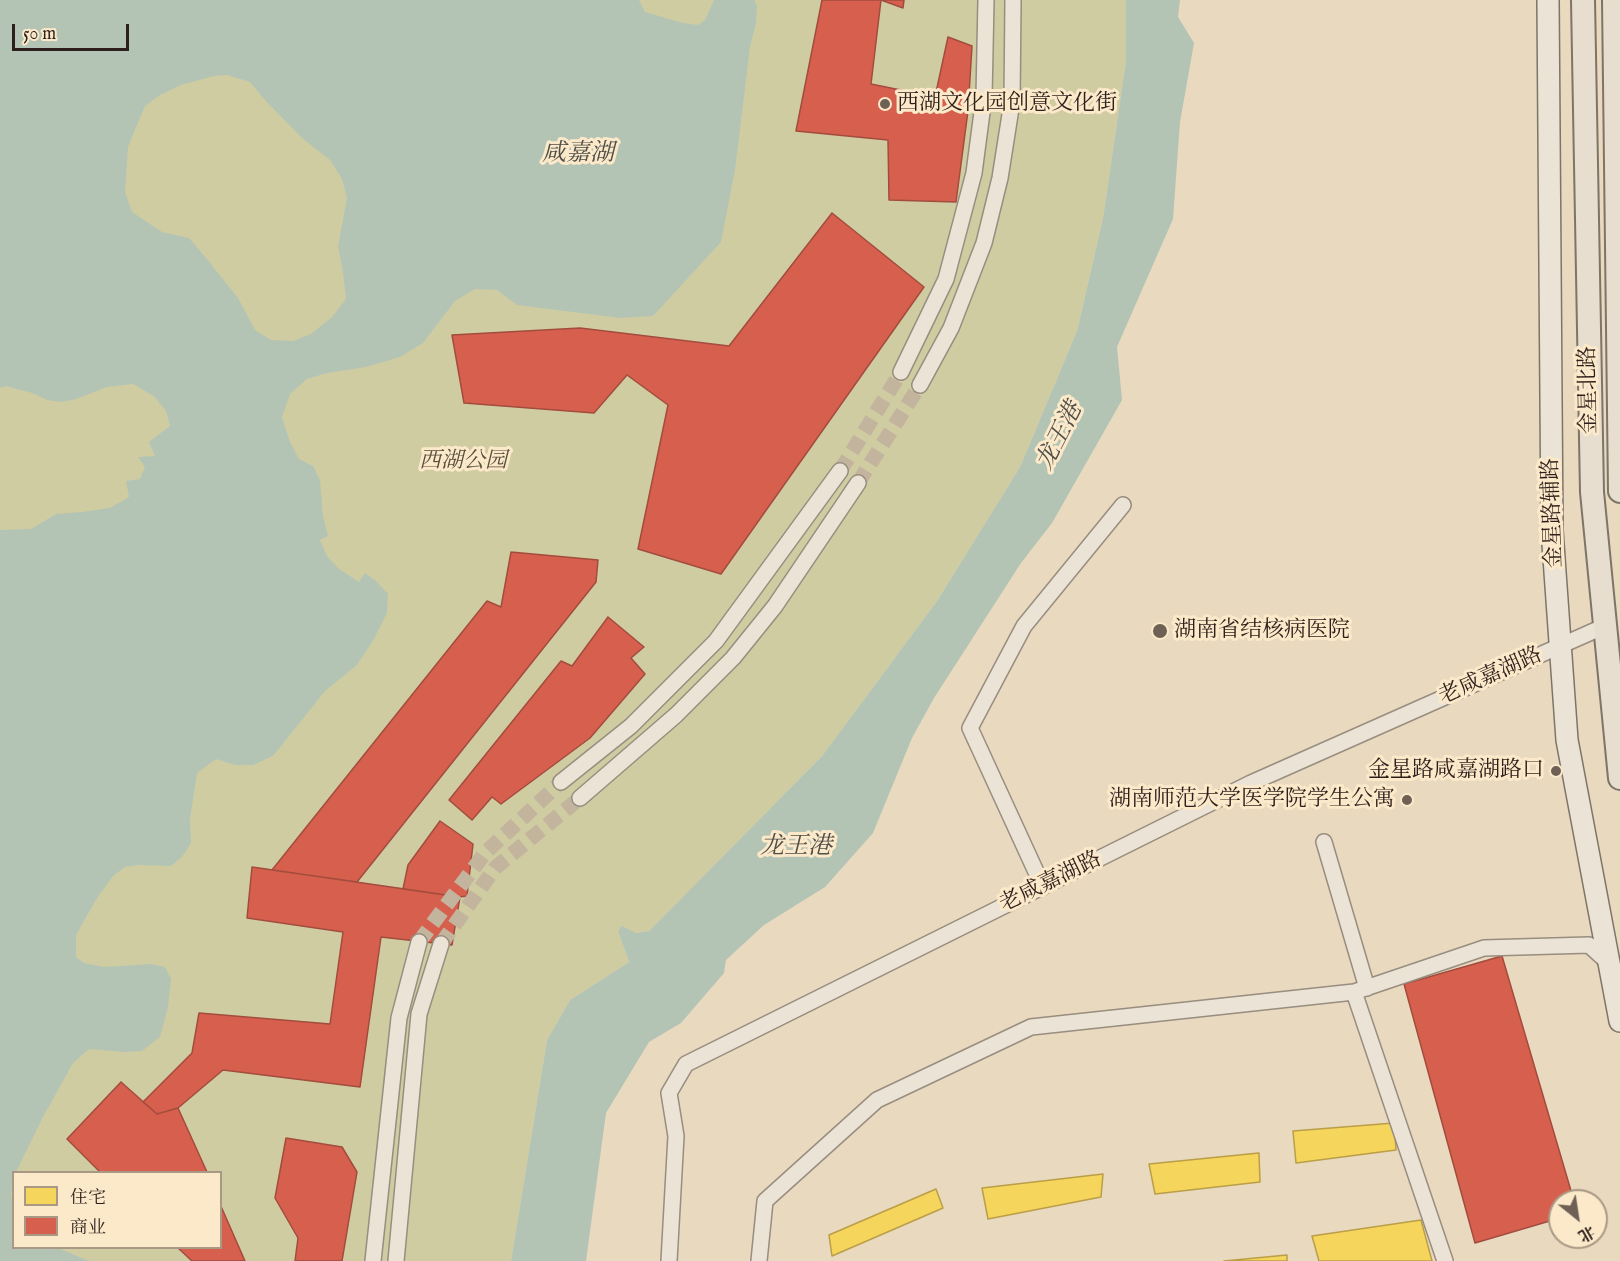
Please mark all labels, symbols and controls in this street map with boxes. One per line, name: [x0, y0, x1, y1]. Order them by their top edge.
scale bar: [15, 12, 132, 50]
text: 50 m: [23, 23, 56, 46]
place label: 西湖文化园创意文化街: [897, 91, 1117, 117]
marker: 西湖文化园创意文化街: [878, 97, 892, 111]
water label: 咸嘉湖: [542, 141, 614, 169]
street label: 金星北路: [1576, 346, 1604, 434]
water label: 龙王港: [1032, 398, 1090, 476]
park label: 西湖公园: [419, 449, 507, 475]
street label: 金星路辅路: [1539, 458, 1569, 568]
place label: 湖南省结核病医院: [1174, 618, 1350, 644]
marker: 湖南省结核病医院: [1151, 622, 1169, 640]
street label: 老咸嘉湖路: [1435, 643, 1547, 711]
place label: 金星路咸嘉湖路口: [1368, 758, 1544, 784]
marker: 金星路咸嘉湖路口: [1549, 764, 1563, 778]
place label: 湖南师范大学医学院学生公寓: [1109, 787, 1395, 813]
marker: 湖南师范大学医学院学生公寓: [1400, 793, 1414, 807]
water label: 龙王港: [760, 834, 832, 862]
street label: 老咸嘉湖路: [996, 847, 1106, 919]
legend: [12, 1171, 222, 1249]
text: 住宅: [70, 1187, 106, 1210]
north arrow: [1548, 1189, 1608, 1249]
text: 商业: [70, 1217, 106, 1240]
text: 北: [1574, 1220, 1598, 1246]

